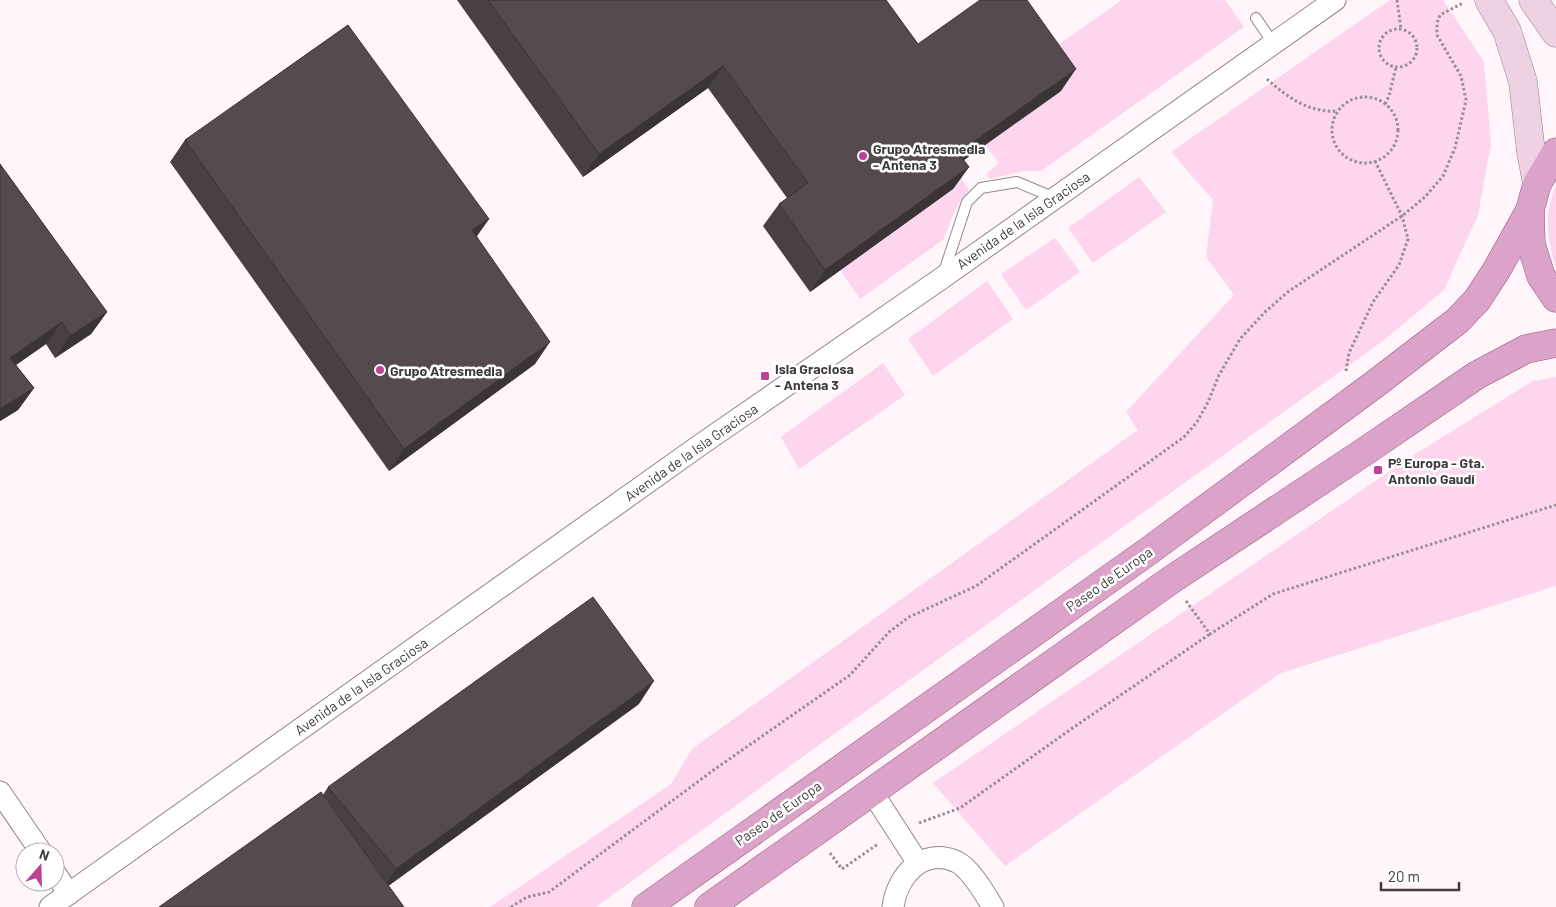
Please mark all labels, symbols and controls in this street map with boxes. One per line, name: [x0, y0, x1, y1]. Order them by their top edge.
place label: Grupo Atresmedia - Antena 3: [873, 140, 985, 173]
marker: Grupo Atresmedia - Antena 3: [857, 150, 869, 162]
street label: Avenida de la Isla Graciosa: [953, 168, 1093, 272]
place label: Isla Graciosa - Antena 3: [775, 360, 854, 393]
place label: Grupo Atresmedia: [390, 362, 502, 379]
marker: Grupo Atresmedia: [374, 364, 386, 376]
marker: Isla Graciosa - Antena 3: [759, 370, 771, 382]
street label: Avenida de la Isla Graciosa: [621, 400, 761, 504]
place label: Pº Europa - Gta. Antonio Gaudí: [1388, 454, 1485, 487]
marker: Pº Europa - Gta. Antonio Gaudí: [1372, 464, 1384, 476]
street label: Paseo de Europa: [1063, 543, 1155, 615]
street label: Avenida de la Isla Graciosa: [291, 634, 431, 738]
street label: Paseo de Europa: [732, 777, 824, 849]
north arrow: [15, 842, 65, 892]
text: N: [37, 845, 52, 864]
scale bar: [1381, 860, 1458, 892]
text: 20 m: [1388, 867, 1420, 885]

